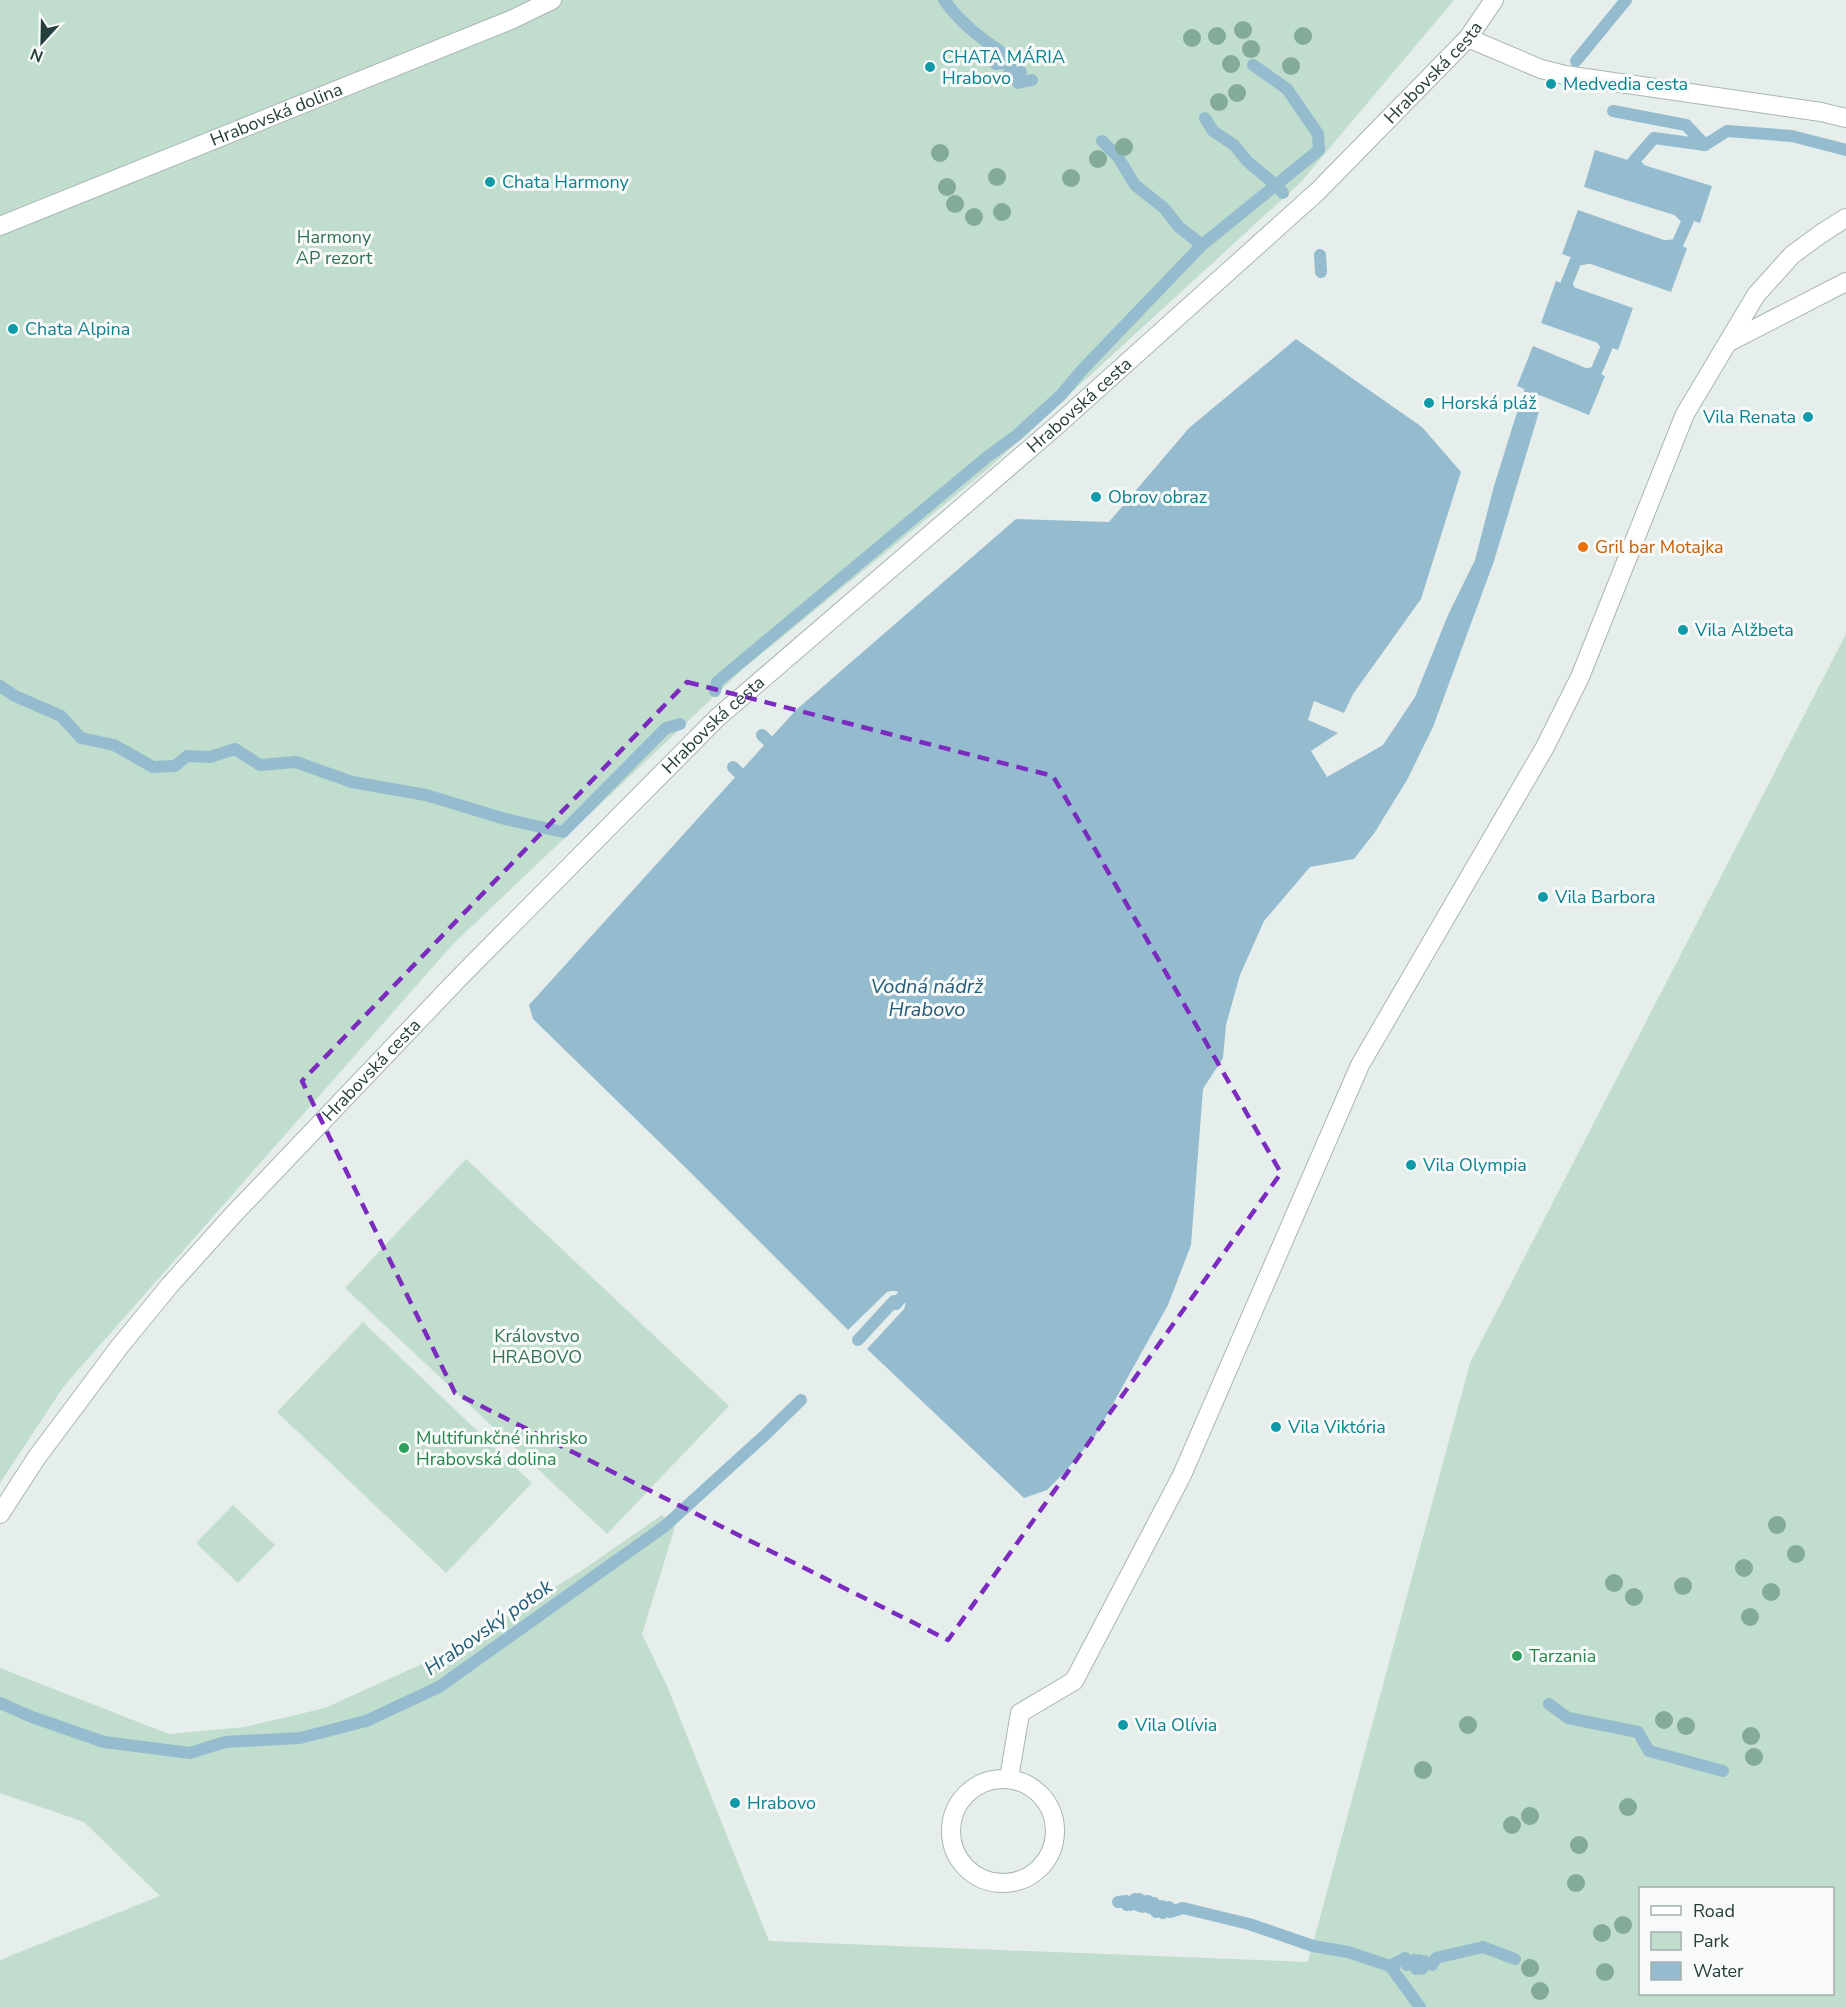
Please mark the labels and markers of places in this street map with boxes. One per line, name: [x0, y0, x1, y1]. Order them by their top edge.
place label: CHATA MÁRIA Hrabovo: [942, 45, 1065, 90]
marker: CHATA MÁRIA Hrabovo: [923, 60, 937, 74]
place label: Medvedia cesta: [1563, 72, 1688, 96]
marker: Medvedia cesta: [1544, 77, 1558, 91]
place label: Chata Harmony: [502, 170, 630, 194]
marker: Chata Harmony: [483, 175, 497, 189]
place label: Chata Alpina: [25, 317, 130, 341]
marker: Chata Alpina: [6, 322, 20, 336]
place label: Horská pláž: [1441, 391, 1537, 415]
marker: Horská pláž: [1422, 396, 1436, 410]
place label: Vila Renata: [1702, 405, 1796, 429]
marker: Vila Renata: [1801, 410, 1815, 424]
place label: Obrov obraz: [1108, 485, 1207, 509]
marker: Obrov obraz: [1089, 490, 1103, 504]
place label: Gril bar Motajka: [1595, 535, 1724, 559]
marker: Gril bar Motajka: [1576, 540, 1590, 554]
place label: Vila Alžbeta: [1694, 618, 1794, 642]
marker: Vila Alžbeta: [1676, 623, 1690, 637]
place label: Vila Barbora: [1554, 885, 1656, 909]
marker: Vila Barbora: [1536, 890, 1550, 904]
place label: Vila Olympia: [1422, 1153, 1527, 1177]
marker: Vila Olympia: [1404, 1158, 1418, 1172]
place label: Vila Viktória: [1287, 1415, 1386, 1439]
marker: Vila Viktória: [1269, 1420, 1283, 1434]
place label: Multifunkčné inhrisko Hrabovská dolina: [416, 1426, 588, 1471]
marker: Multifunkčné inhrisko Hrabovská dolina: [397, 1441, 411, 1455]
place label: Tarzania: [1529, 1644, 1596, 1668]
marker: Tarzania: [1510, 1649, 1524, 1663]
place label: Vila Olívia: [1134, 1713, 1217, 1737]
marker: Vila Olívia: [1116, 1718, 1130, 1732]
place label: Hrabovo: [747, 1791, 816, 1815]
marker: Hrabovo: [728, 1796, 742, 1810]

